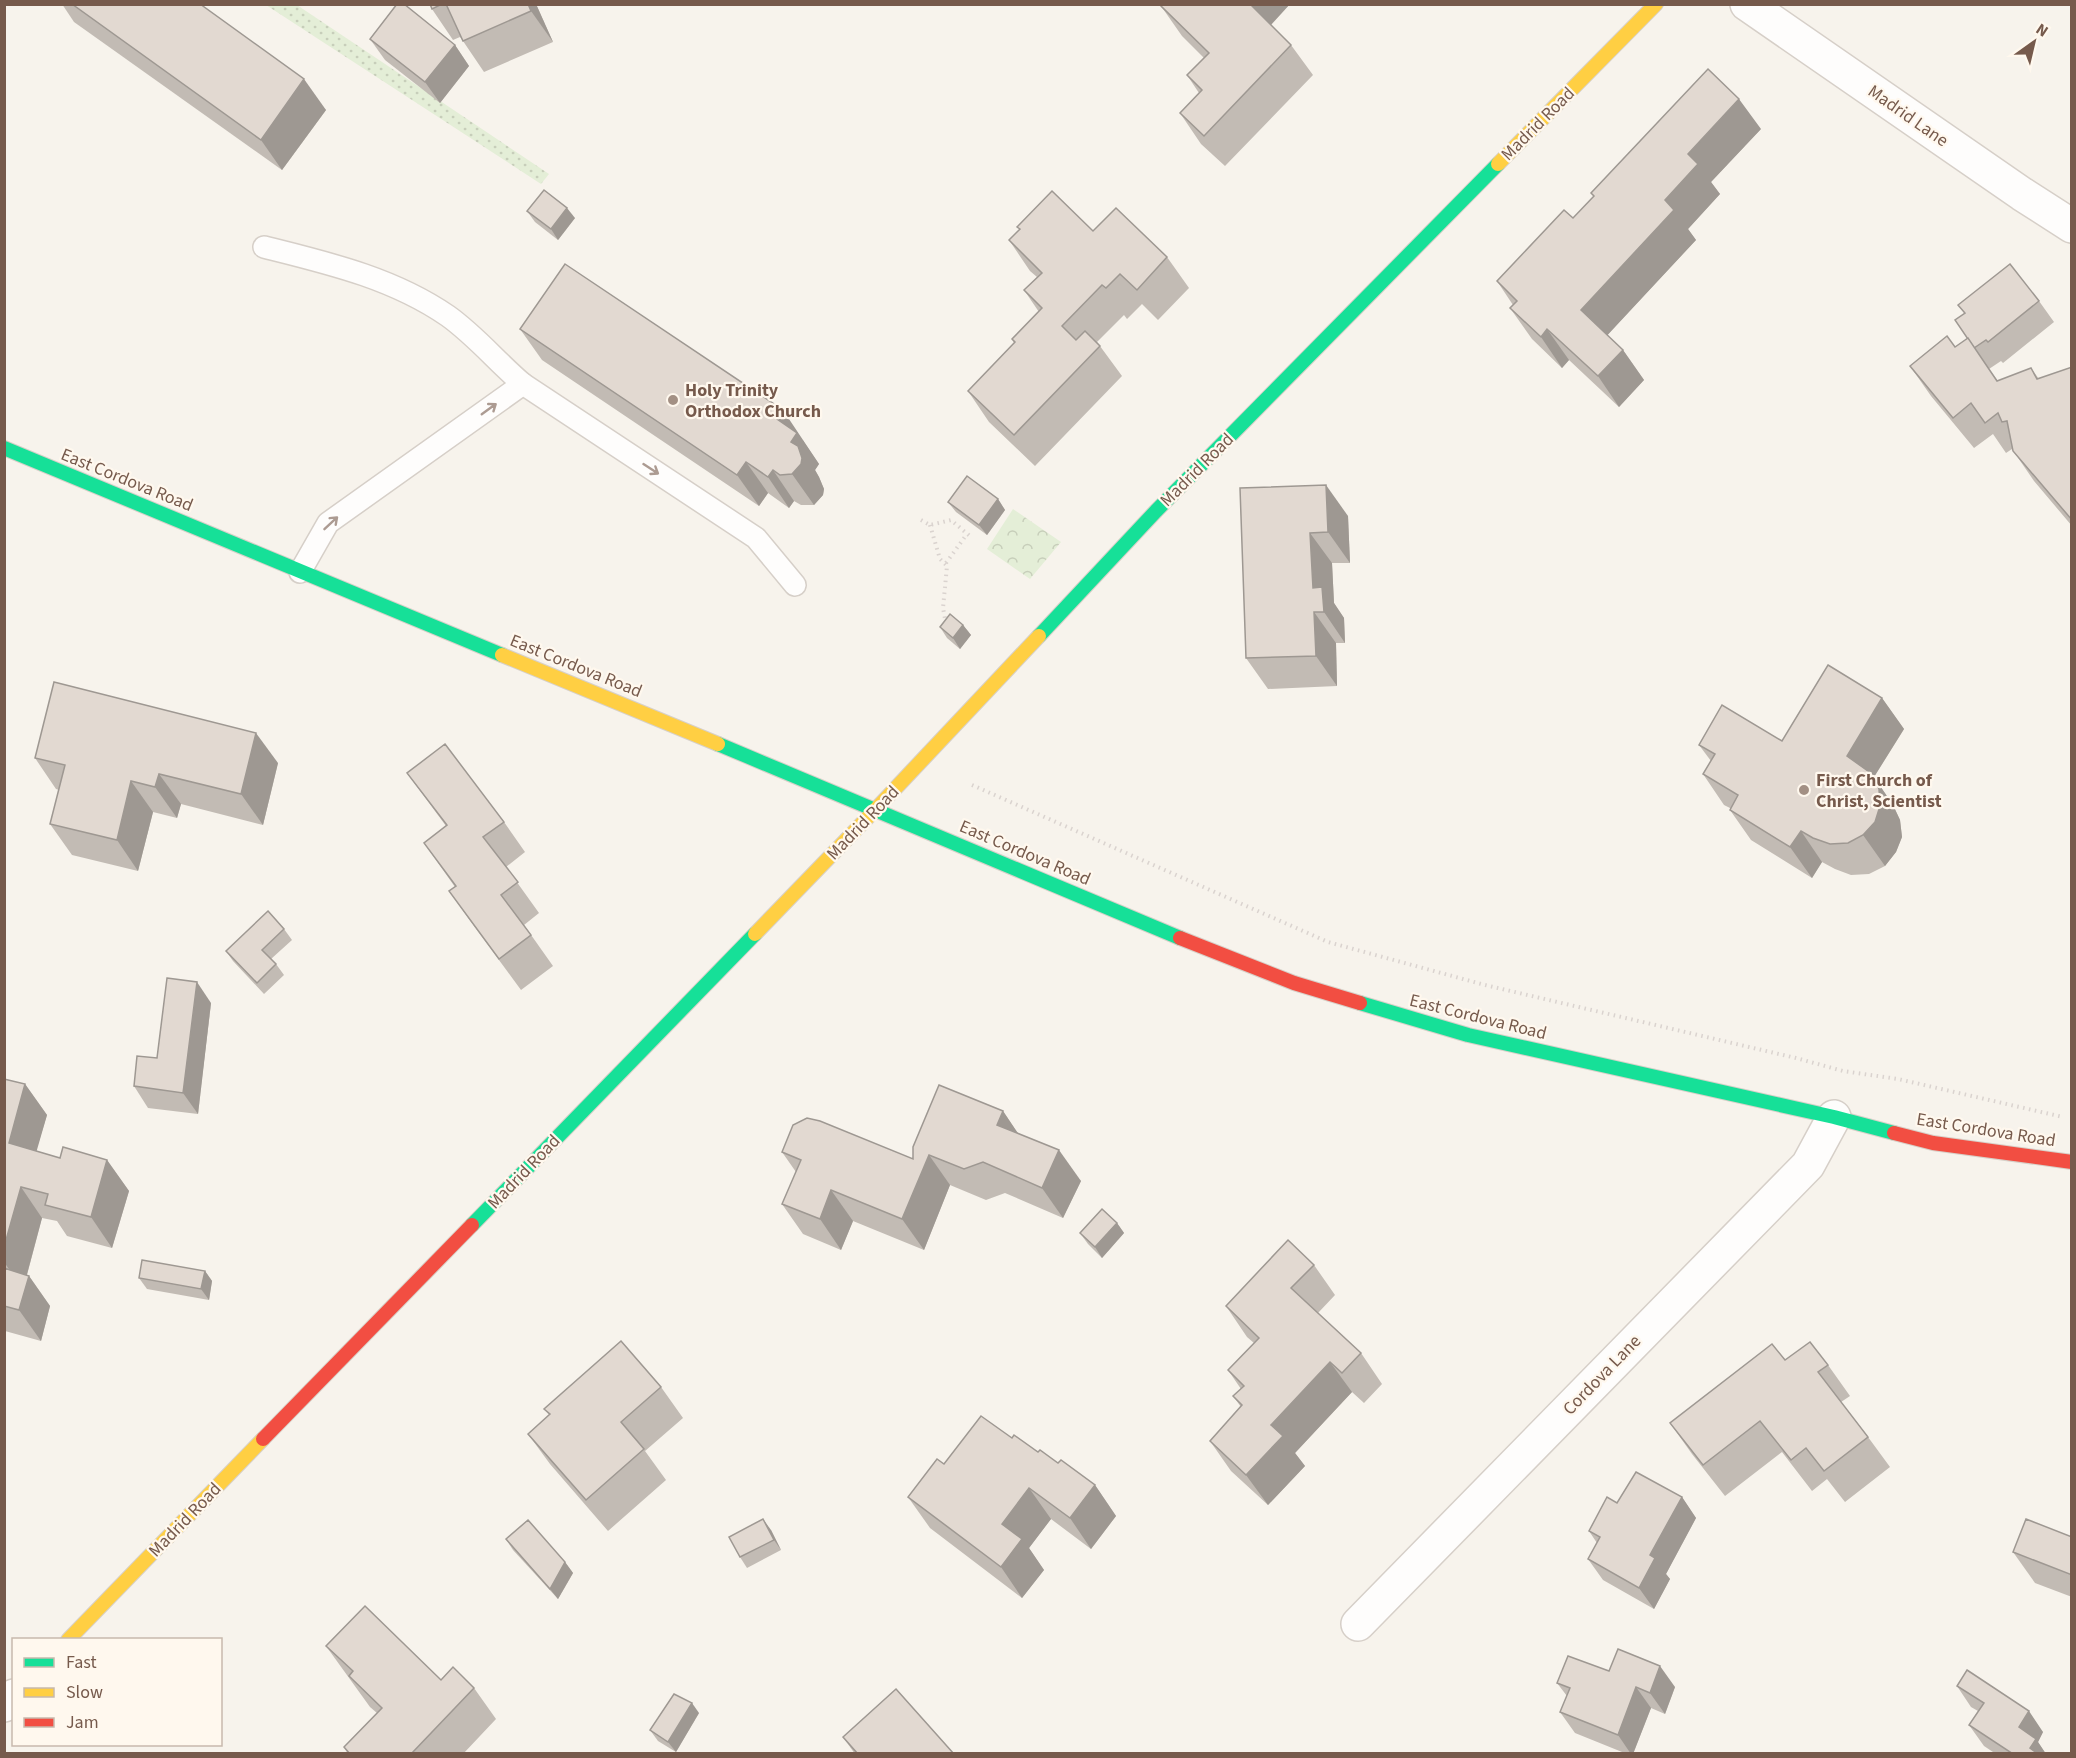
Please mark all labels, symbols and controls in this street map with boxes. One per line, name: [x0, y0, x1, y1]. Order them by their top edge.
north arrow: [2004, 12, 2064, 72]
text: N: [2031, 18, 2052, 42]
street label: Madrid Lane: [1863, 79, 1953, 153]
street label: Madrid Road: [1496, 82, 1580, 166]
place label: Holy Trinity Orthodox Church: [685, 378, 821, 424]
marker: Holy Trinity Orthodox Church: [666, 393, 680, 407]
one-way arrow: [480, 402, 496, 415]
street label: Madrid Road: [1155, 428, 1239, 512]
street label: East Cordova Road: [57, 442, 197, 518]
one-way arrow: [642, 463, 659, 475]
one-way arrow: [324, 516, 339, 530]
street label: East Cordova Road: [506, 628, 646, 704]
place label: First Church of Christ, Scientist: [1816, 768, 1942, 814]
street label: Madrid Road: [821, 780, 905, 866]
marker: First Church of Christ, Scientist: [1797, 783, 1811, 797]
street label: East Cordova Road: [955, 814, 1095, 892]
street label: East Cordova Road: [1407, 988, 1549, 1046]
street label: East Cordova Road: [1915, 1107, 2057, 1153]
street label: Madrid Road: [482, 1129, 566, 1215]
street label: Cordova Lane: [1557, 1329, 1647, 1421]
street label: Madrid Road: [143, 1477, 227, 1563]
legend: [12, 1638, 222, 1746]
text: Fast: [66, 1650, 97, 1675]
text: Slow: [66, 1680, 103, 1705]
text: Jam: [66, 1710, 99, 1735]

